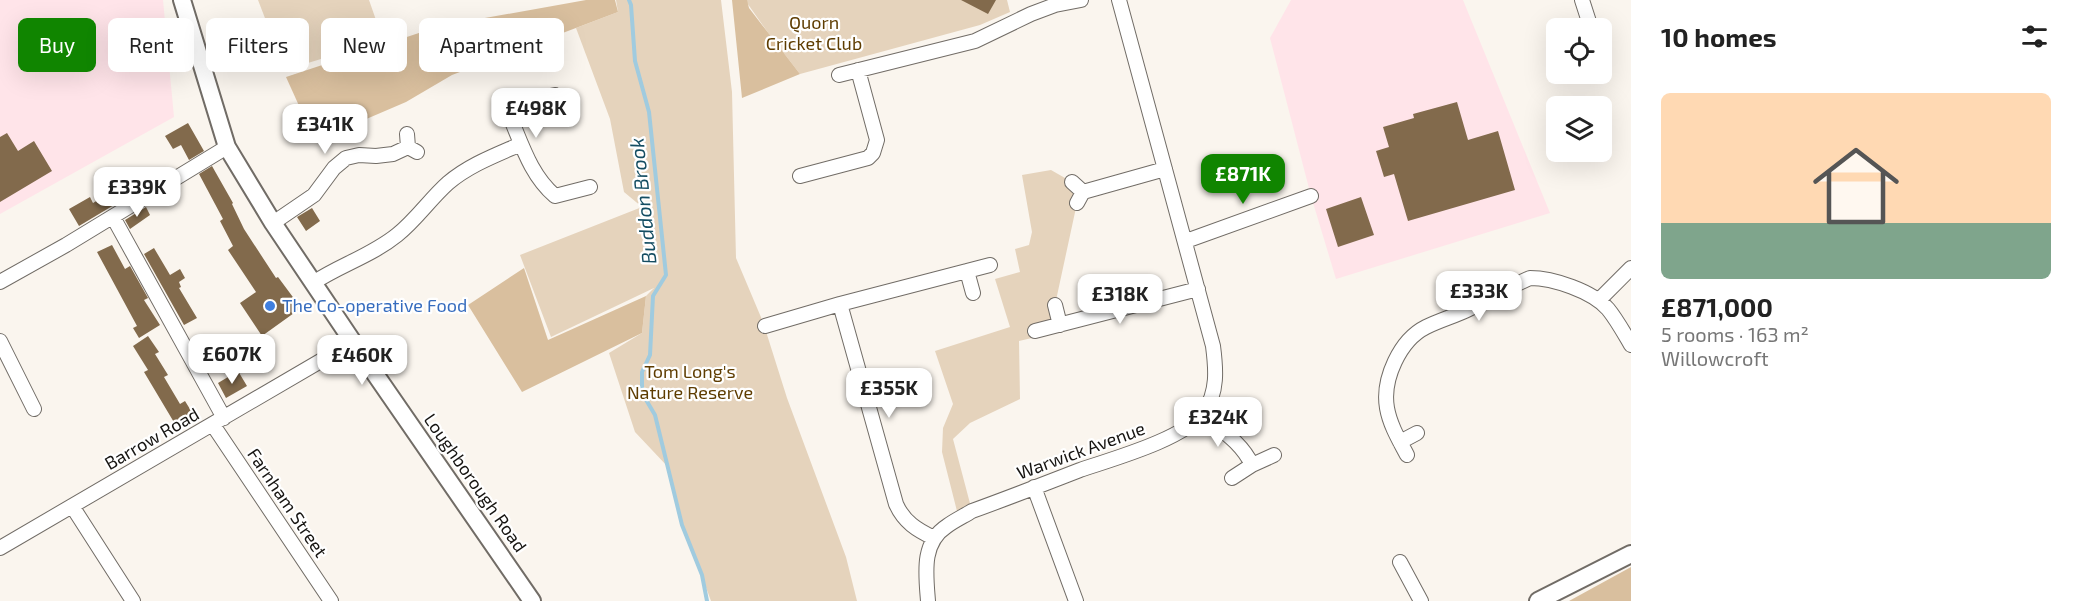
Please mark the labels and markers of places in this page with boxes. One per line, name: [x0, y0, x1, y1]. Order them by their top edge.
pin: £498K: [494, 88, 578, 139]
pin: £341K: [283, 104, 367, 155]
pin: £871K: [1201, 154, 1285, 205]
pin: £339K: [95, 167, 179, 218]
pin: £333K: [1437, 271, 1521, 322]
pin: £318K: [1078, 274, 1162, 325]
place label: The Co-operative Food: [282, 294, 467, 316]
marker: The Co-operative Food: [263, 299, 277, 313]
pin: £607K: [190, 334, 274, 385]
pin: £460K: [320, 335, 404, 386]
pin: £355K: [847, 368, 931, 419]
pin: £324K: [1176, 397, 1260, 448]

